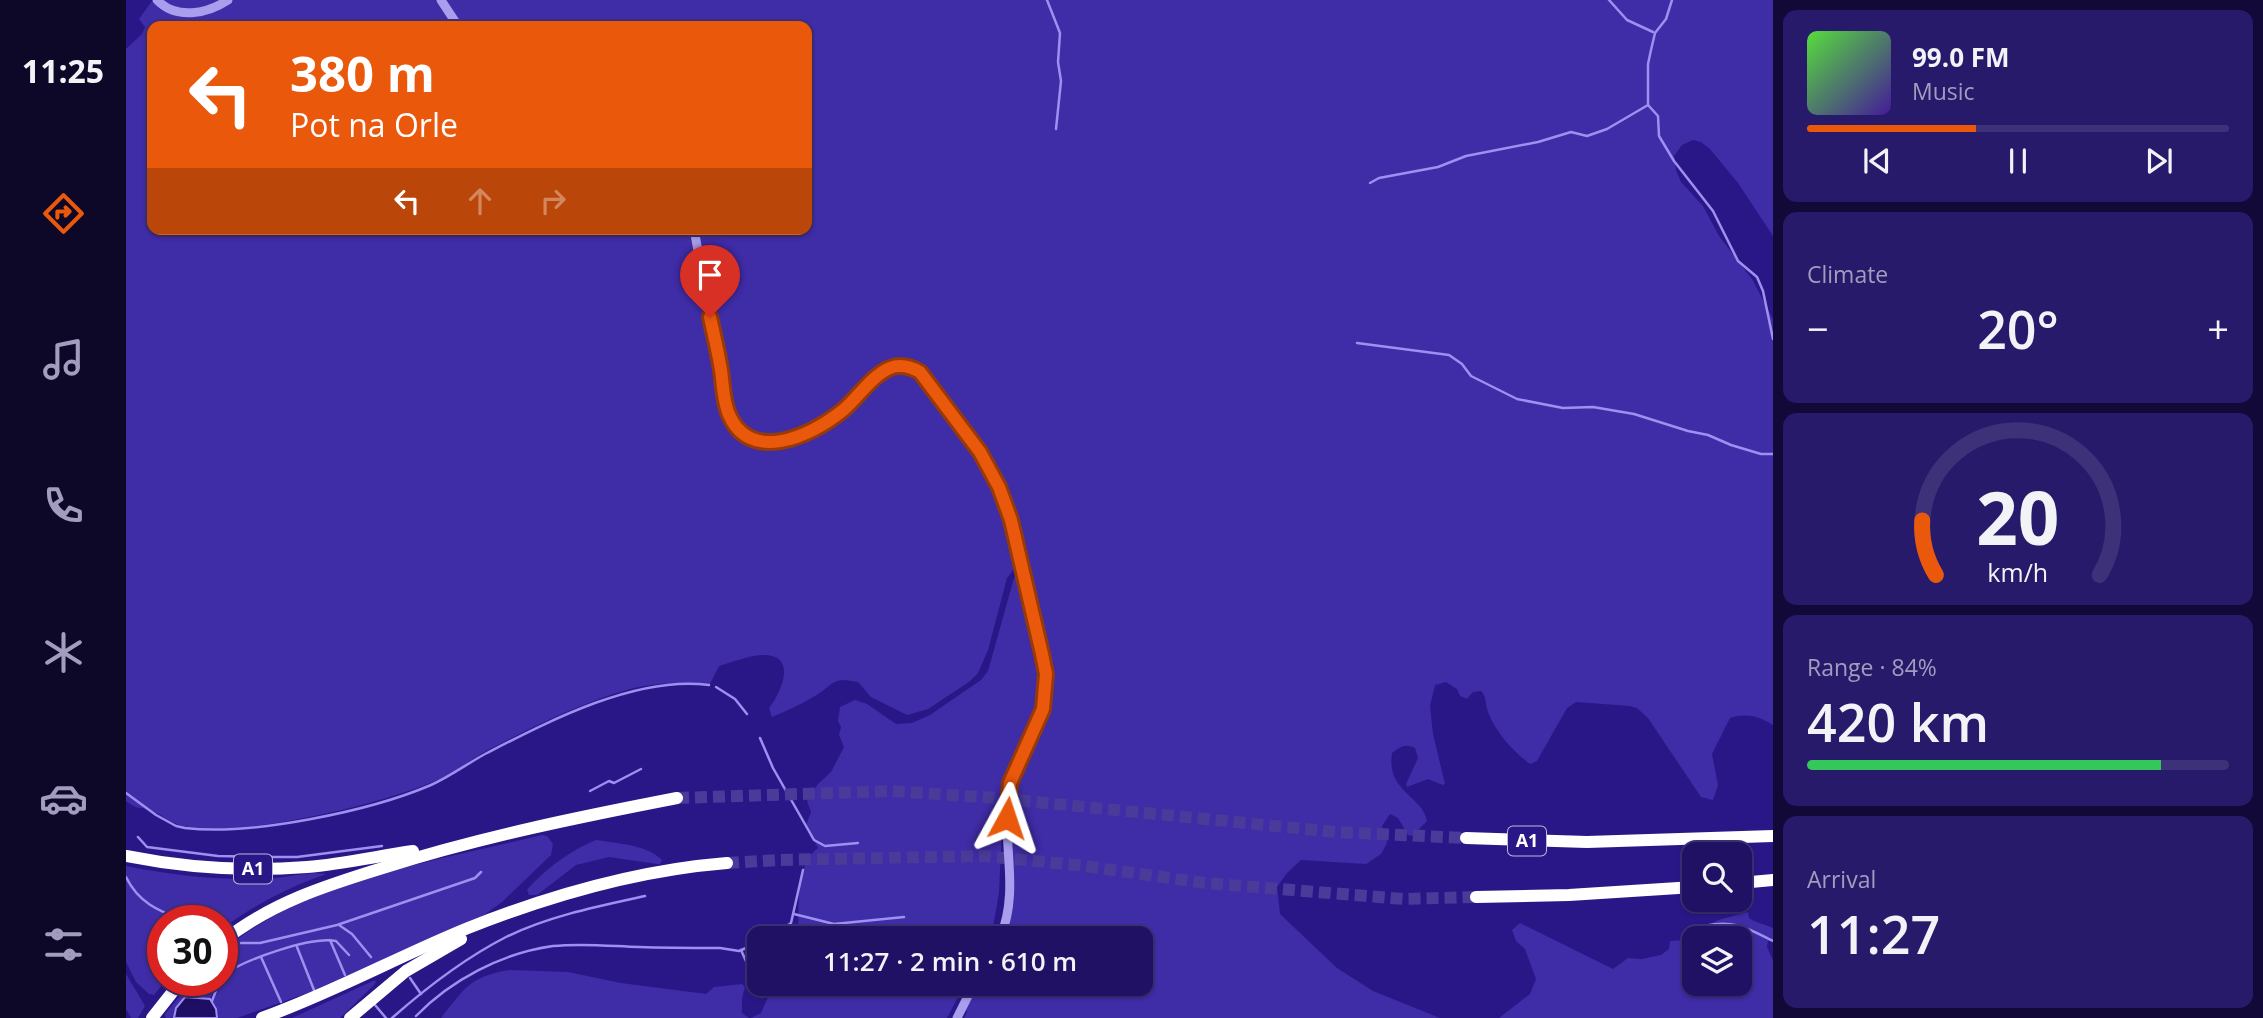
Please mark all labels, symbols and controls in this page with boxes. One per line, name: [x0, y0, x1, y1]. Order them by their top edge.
text: 99.0 FM: [1912, 39, 2010, 75]
text: 380 m: [290, 40, 435, 106]
text: 11:25: [22, 49, 104, 92]
icon: left: [175, 49, 266, 140]
text: Music: [1912, 75, 1975, 107]
text: Pot na Orle: [290, 103, 458, 146]
icon: previous: [1858, 142, 1896, 180]
icon: pause: [1999, 142, 2037, 180]
icon: next: [2140, 142, 2178, 180]
icon: left: [388, 182, 426, 220]
icon: ahead: [461, 182, 499, 220]
icon: right: [534, 182, 572, 220]
icon: directions: [39, 189, 88, 238]
pin: [680, 245, 740, 317]
icon: arrive: [691, 256, 729, 294]
text: Climate: [1807, 258, 1888, 290]
text: 20°: [1977, 293, 2059, 364]
text: −: [1807, 302, 1829, 354]
text: +: [2207, 302, 2229, 354]
icon: music: [39, 335, 88, 384]
text: 20: [1976, 467, 2060, 566]
icon: phone: [39, 481, 88, 530]
text: km/h: [1988, 555, 2048, 589]
icon: climate: [39, 628, 88, 677]
text: Range · 84%: [1807, 651, 1937, 683]
text: 420 km: [1807, 686, 1989, 757]
icon: car: [39, 774, 88, 823]
position arrow: [970, 781, 1044, 855]
road number: A1: [1508, 826, 1546, 856]
map controls: [1682, 842, 1752, 996]
button: search: [1682, 842, 1752, 912]
road number: A1: [234, 854, 272, 884]
text: Arrival: [1807, 863, 1876, 895]
text: 11:27: [1807, 898, 1940, 969]
speed limit sign: 30: [147, 905, 238, 996]
icon: filters: [39, 920, 88, 969]
button: layers: [1682, 926, 1752, 996]
text: 11:27 · 2 min · 610 m: [823, 943, 1077, 979]

